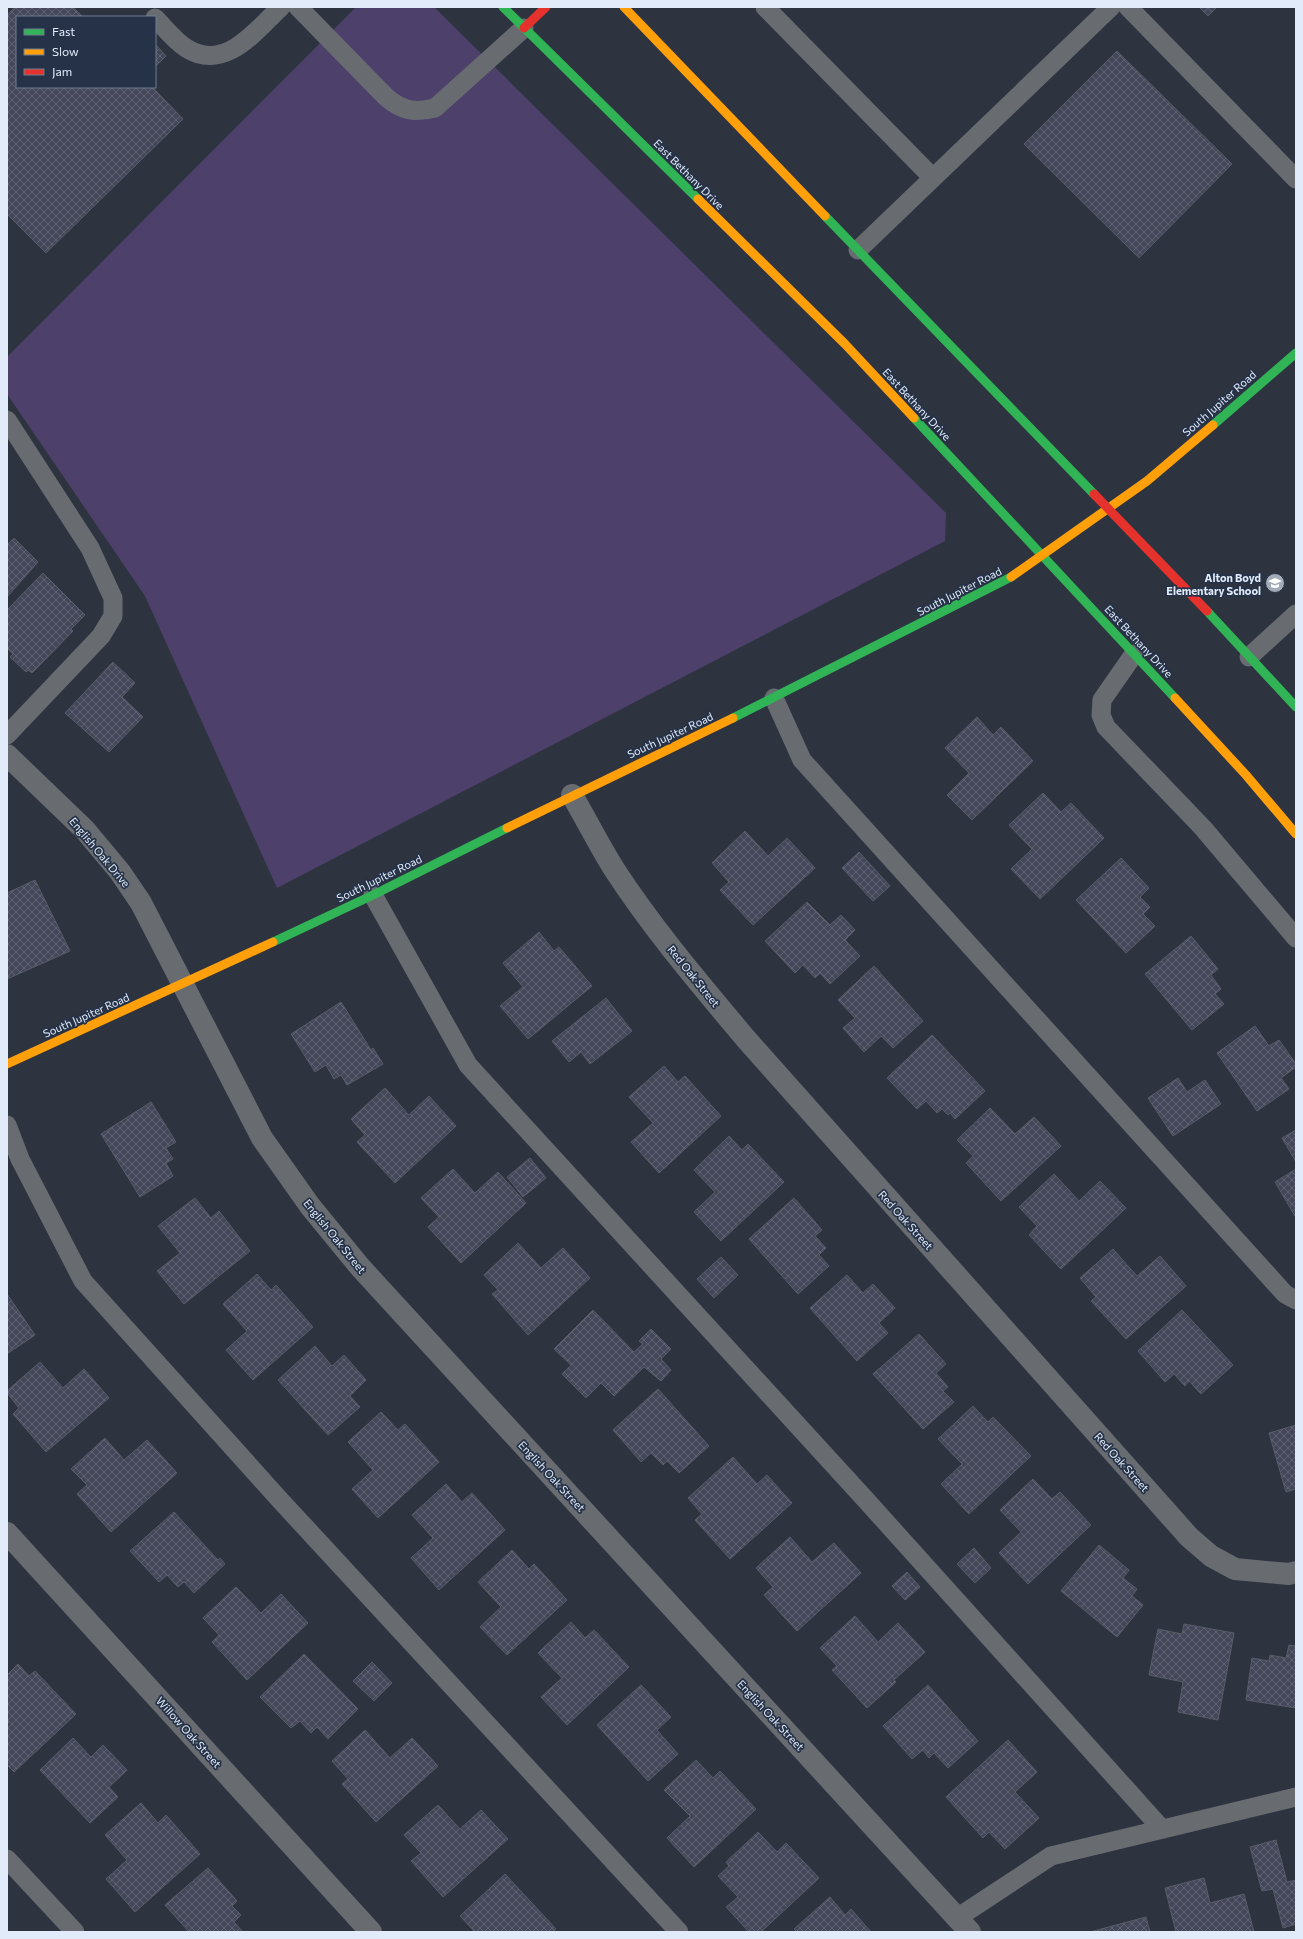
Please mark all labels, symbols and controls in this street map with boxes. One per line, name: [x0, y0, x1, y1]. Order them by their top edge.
legend: [16, 16, 156, 88]
text: Fast: [52, 24, 75, 38]
text: Slow: [52, 44, 79, 58]
text: Jam: [52, 64, 72, 79]
street label: East Bethany Drive: [651, 136, 727, 212]
street label: East Bethany Drive: [880, 365, 954, 443]
street label: South Jupiter Road: [1180, 368, 1259, 439]
street label: South Jupiter Road: [915, 564, 1004, 619]
place label: Alton Boyd Elementary School: [1166, 571, 1261, 597]
school or university icon: Alton Boyd Elementary School: [1264, 572, 1286, 594]
street label: East Bethany Drive: [1102, 602, 1176, 680]
street label: South Jupiter Road: [625, 709, 715, 761]
street label: English Oak Drive: [67, 814, 133, 890]
street label: South Jupiter Road: [334, 852, 424, 905]
street label: Red Oak Street: [665, 943, 723, 1010]
street label: South Jupiter Road: [41, 990, 132, 1041]
street label: Red Oak Street: [876, 1188, 936, 1253]
street label: English Oak Street: [301, 1196, 369, 1276]
street label: Red Oak Street: [1092, 1430, 1152, 1495]
street label: English Oak Street: [516, 1438, 588, 1514]
street label: English Oak Street: [735, 1677, 807, 1753]
street label: Willow Oak Street: [154, 1694, 225, 1770]

